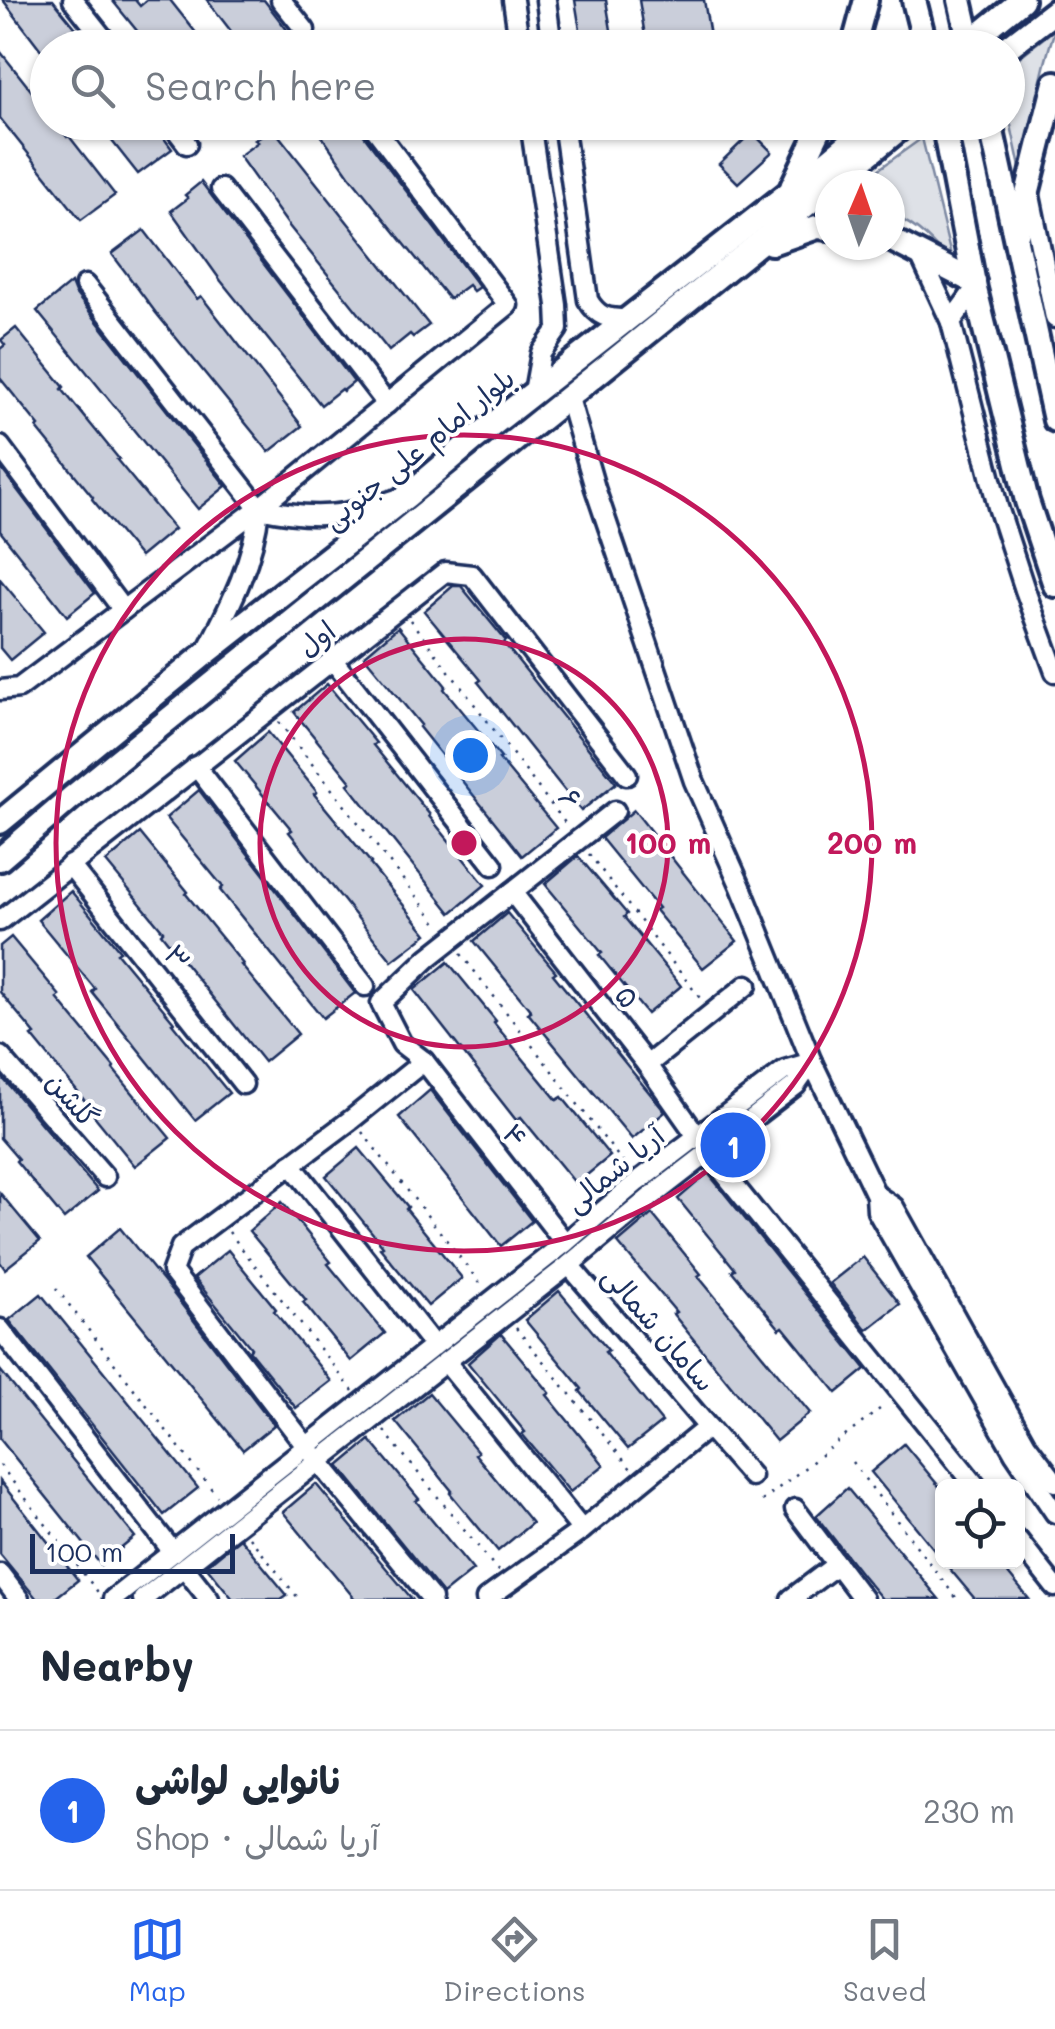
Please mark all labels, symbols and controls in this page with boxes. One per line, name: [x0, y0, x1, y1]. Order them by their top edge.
search box: [30, 30, 1025, 140]
icon: search: [65, 58, 120, 113]
text: Search here: [145, 60, 376, 110]
north arrow: [815, 170, 905, 260]
street label: بلوار امام علی جنوبی: [314, 359, 525, 541]
street label: اول: [290, 612, 342, 664]
your location: [445, 730, 496, 781]
street label: ۶: [552, 780, 590, 816]
text: 100 m: [625, 822, 711, 862]
text: 200 m: [827, 822, 917, 862]
centre of rings: [446, 825, 482, 861]
street label: ۳: [157, 937, 199, 977]
street label: ۵: [608, 977, 648, 1015]
street label: گلشن: [39, 1064, 107, 1134]
pin: 1: [700, 1108, 766, 1182]
street label: ۴: [495, 1116, 537, 1154]
street label: آریا شمالی: [557, 1116, 673, 1220]
street label: سامان شمالی: [595, 1258, 724, 1399]
map controls: [935, 1479, 1025, 1569]
button: locate: [935, 1479, 1025, 1569]
scale bar: [30, 1529, 235, 1574]
text: 100 m: [45, 1533, 123, 1569]
text: Nearby: [40, 1637, 194, 1692]
text: نانوایی لواشی: [135, 1754, 343, 1804]
text: 1: [65, 1789, 80, 1831]
text: 230 m: [923, 1789, 1015, 1831]
text: Shop · آریا شمالی: [135, 1816, 379, 1858]
tab: Map: [129, 1912, 186, 2008]
tab: Directions: [443, 1912, 586, 2008]
tab: Saved: [843, 1912, 926, 2008]

